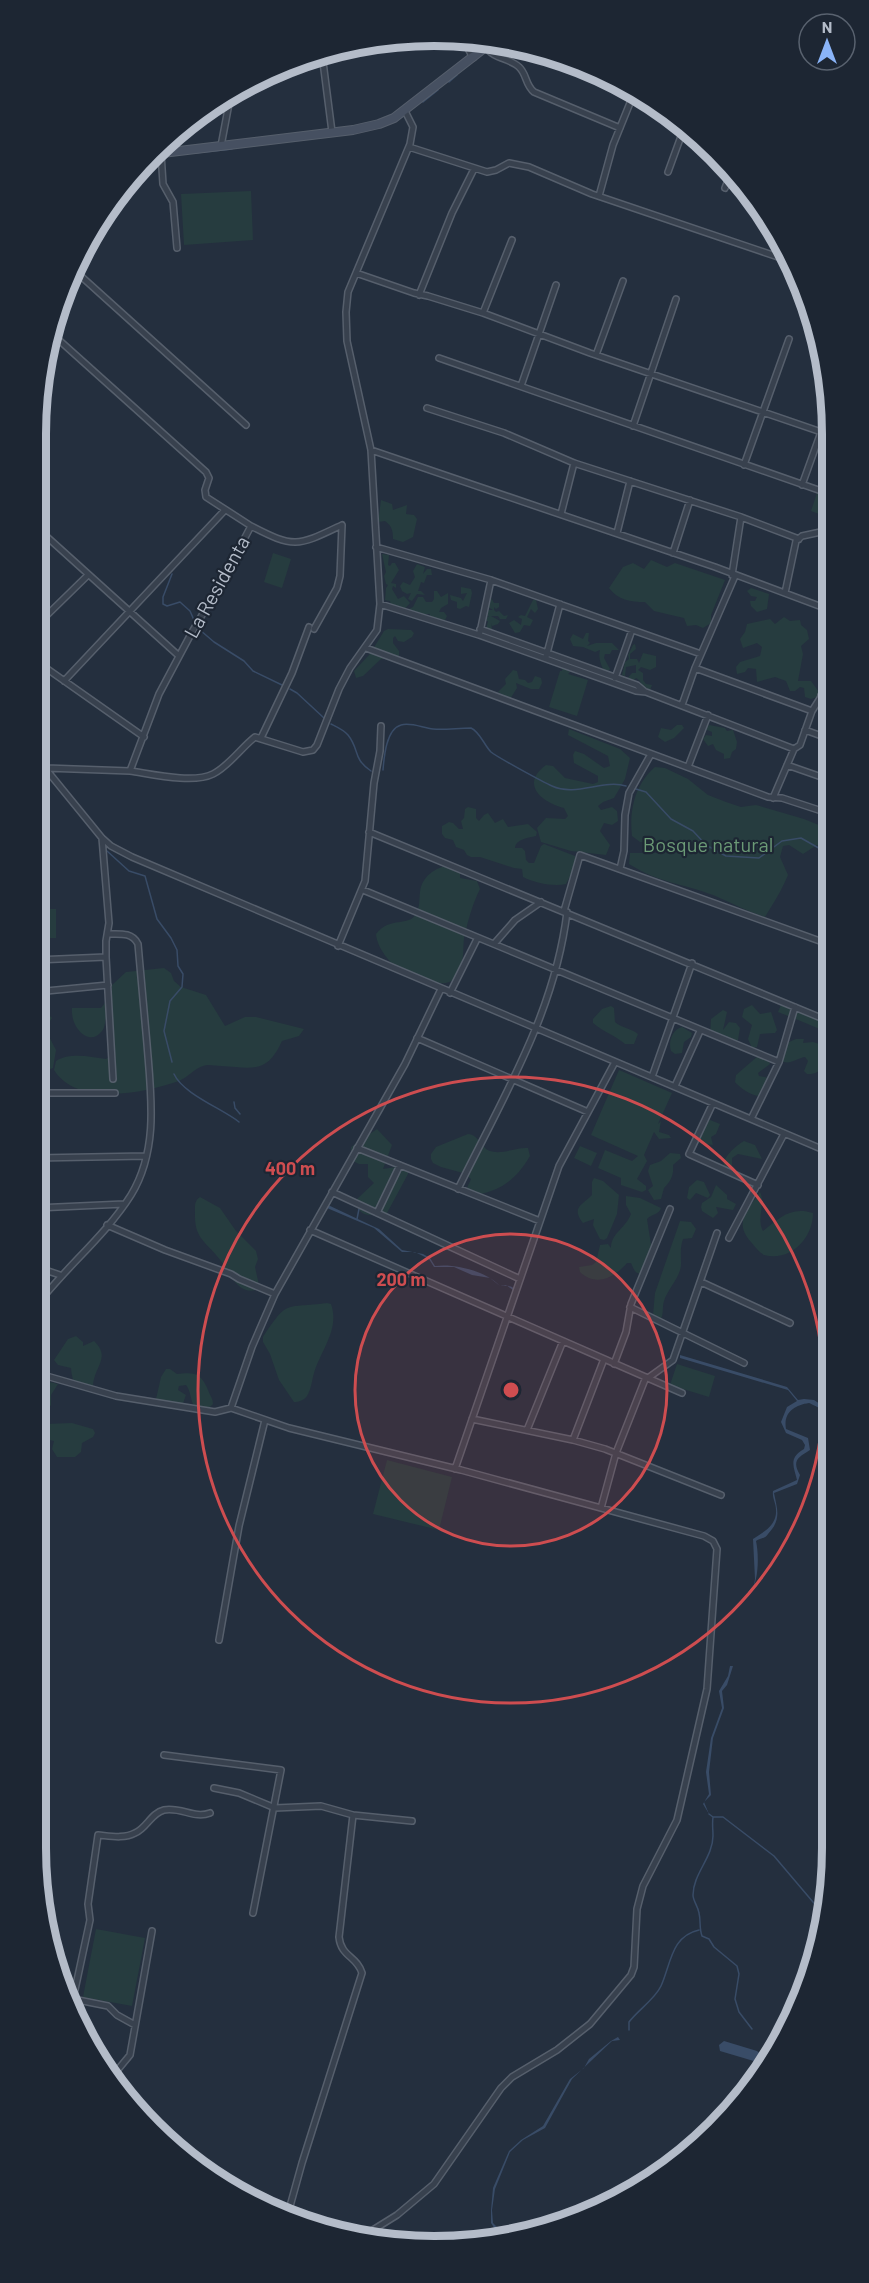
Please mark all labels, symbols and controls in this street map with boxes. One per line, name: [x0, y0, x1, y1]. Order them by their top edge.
north arrow: [797, 12, 857, 72]
text: N: [822, 17, 832, 36]
street label: La Residenta: [178, 531, 254, 642]
park label: Bosque natural: [643, 832, 773, 856]
text: 400 m: [265, 1157, 315, 1179]
text: 200 m: [376, 1268, 426, 1290]
centre of rings: [501, 1380, 521, 1400]

